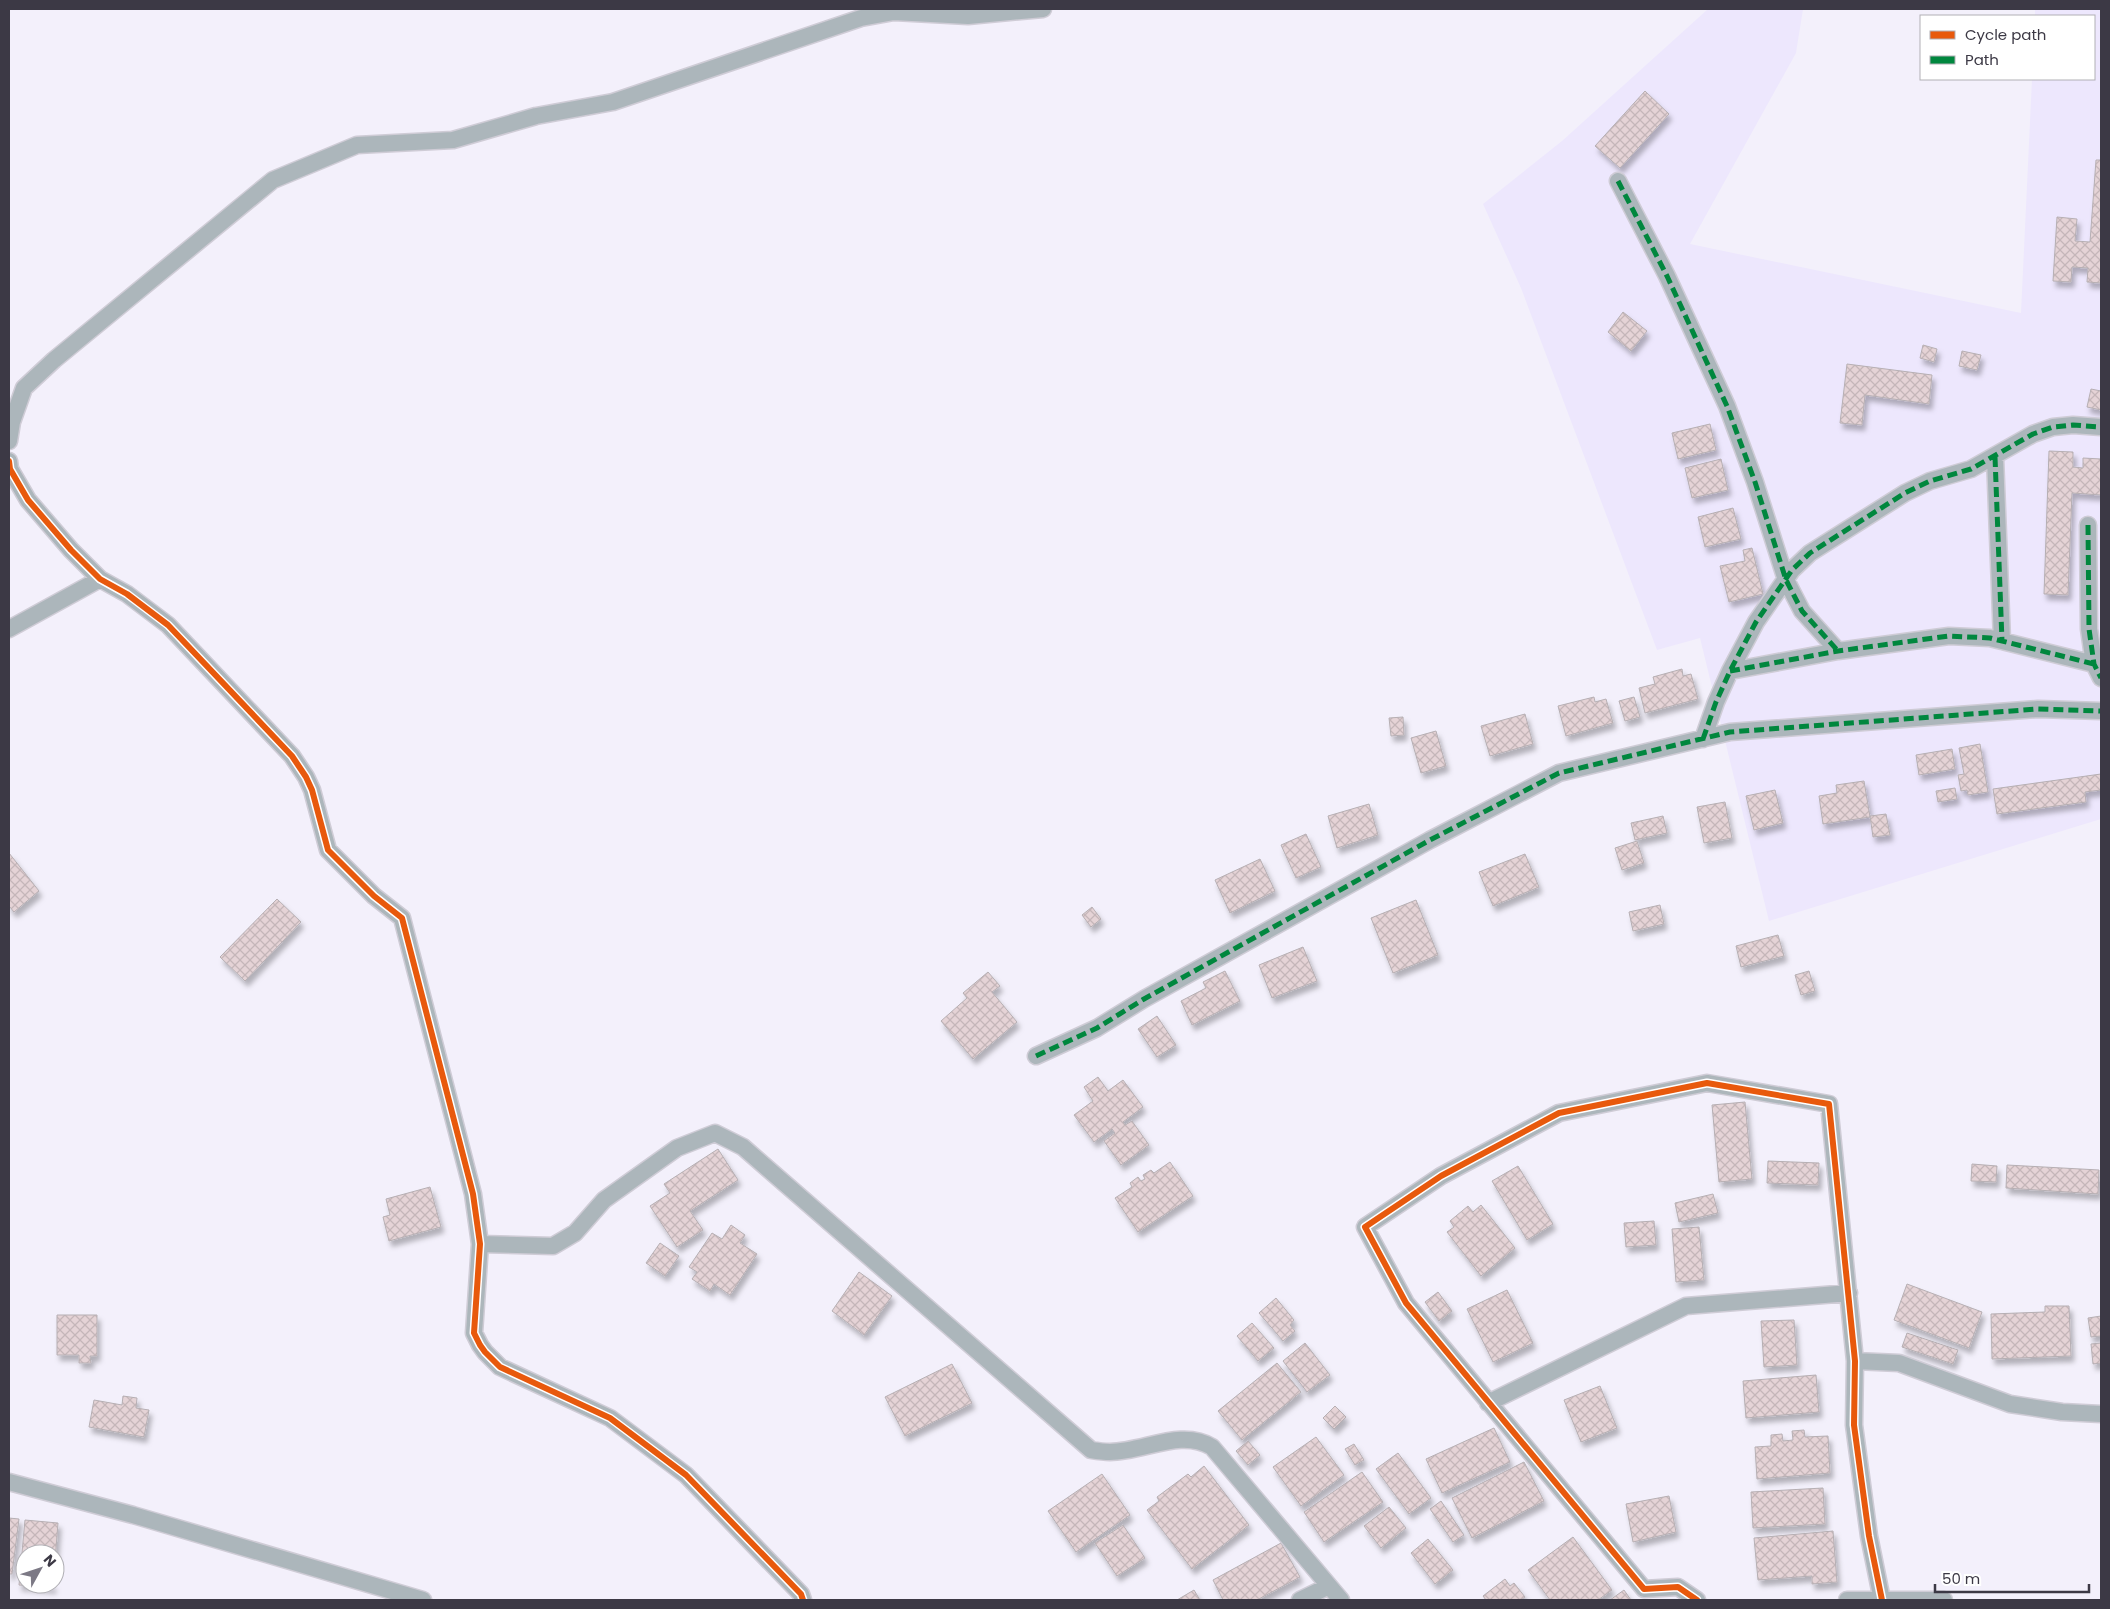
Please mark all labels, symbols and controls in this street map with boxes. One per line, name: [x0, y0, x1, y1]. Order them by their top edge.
legend: [1920, 15, 2095, 80]
text: Cycle path: [1965, 24, 2046, 45]
text: Path: [1965, 49, 1999, 70]
north arrow: [15, 1544, 65, 1594]
text: N: [39, 1550, 61, 1571]
scale bar: [1935, 1562, 2089, 1594]
text: 50 m: [1942, 1568, 1980, 1589]

